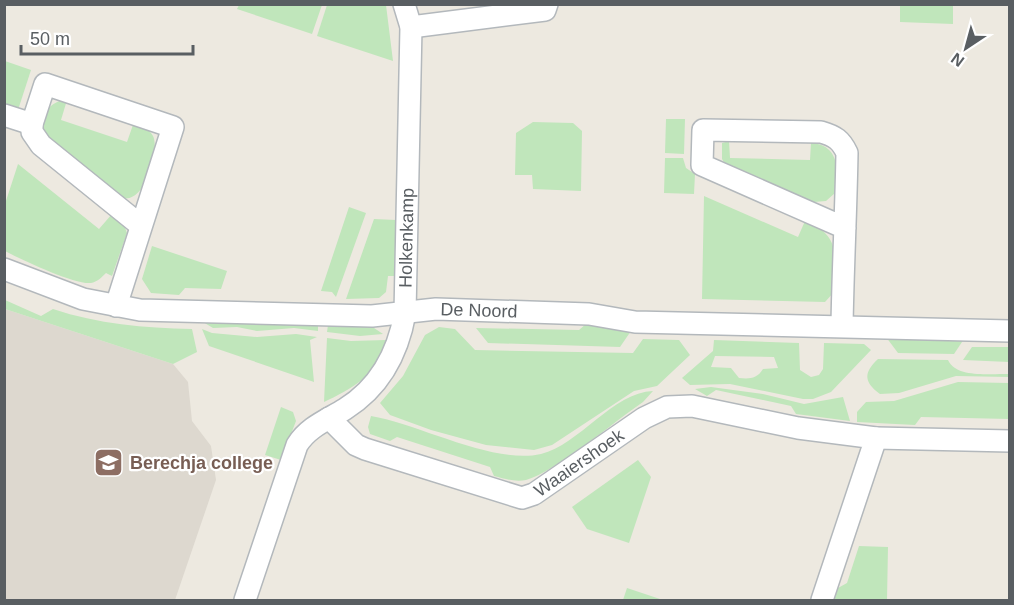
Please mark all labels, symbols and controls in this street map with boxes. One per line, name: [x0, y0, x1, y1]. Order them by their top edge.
scale bar: [21, 18, 194, 56]
north arrow: [936, 18, 996, 78]
text: 50 m: [30, 29, 70, 49]
text: N: [948, 49, 967, 70]
street label: Holkenkamp: [396, 188, 418, 288]
street label: De Noord: [440, 299, 518, 322]
street label: Waaiershoek: [530, 424, 629, 501]
school or university icon: Berechja college: [93, 447, 125, 479]
place label: Berechja college: [130, 453, 273, 473]

